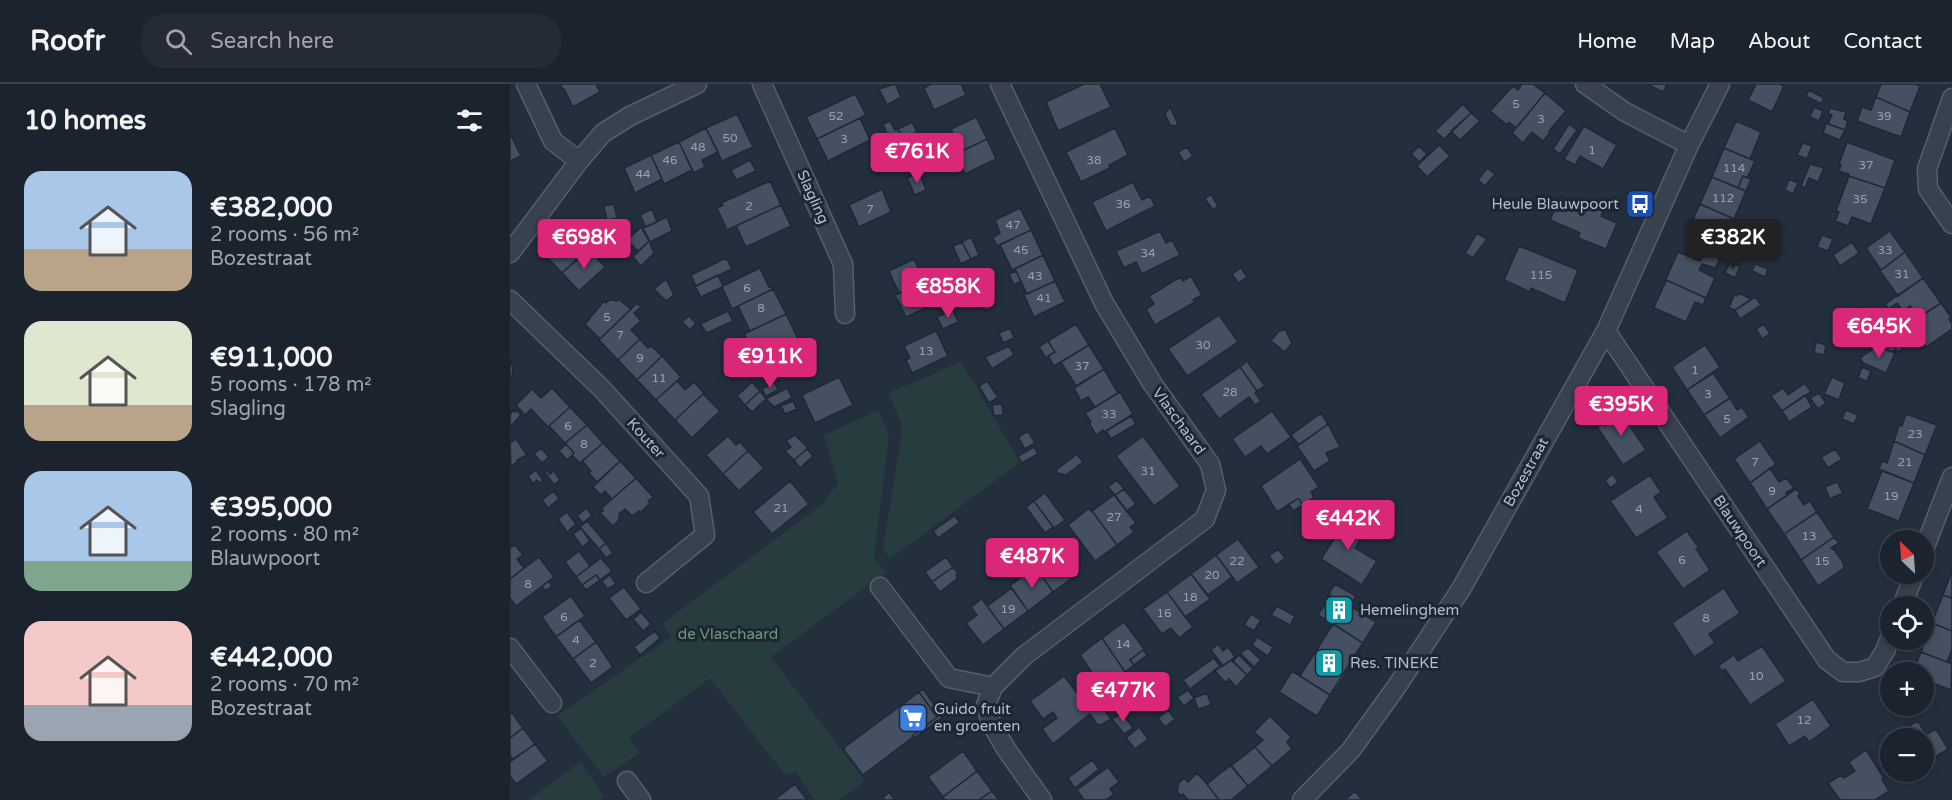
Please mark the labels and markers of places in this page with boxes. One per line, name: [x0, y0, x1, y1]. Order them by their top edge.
pin: €761K: [875, 133, 959, 184]
bus stop icon: Heule Blauwpoort: [1624, 188, 1656, 220]
place label: Heule Blauwpoort: [1492, 195, 1619, 213]
pin: €698K: [542, 219, 626, 270]
pin: €382K: [1691, 219, 1775, 270]
pin: €858K: [906, 268, 990, 319]
pin: €645K: [1837, 308, 1921, 359]
pin: €911K: [728, 338, 812, 389]
pin: €395K: [1579, 386, 1663, 437]
pin: €442K: [1306, 500, 1390, 551]
pin: €487K: [990, 538, 1074, 589]
building icon: Hemelinghem: [1323, 594, 1355, 626]
place label: Hemelinghem: [1360, 601, 1459, 619]
building icon: Res. TINEKE: [1313, 647, 1345, 679]
place label: Res. TINEKE: [1350, 654, 1439, 672]
pin: €477K: [1081, 672, 1165, 723]
place label: Guido fruit en groenten: [934, 700, 1020, 735]
supermarket icon: Guido fruit en groenten: [897, 702, 929, 734]

